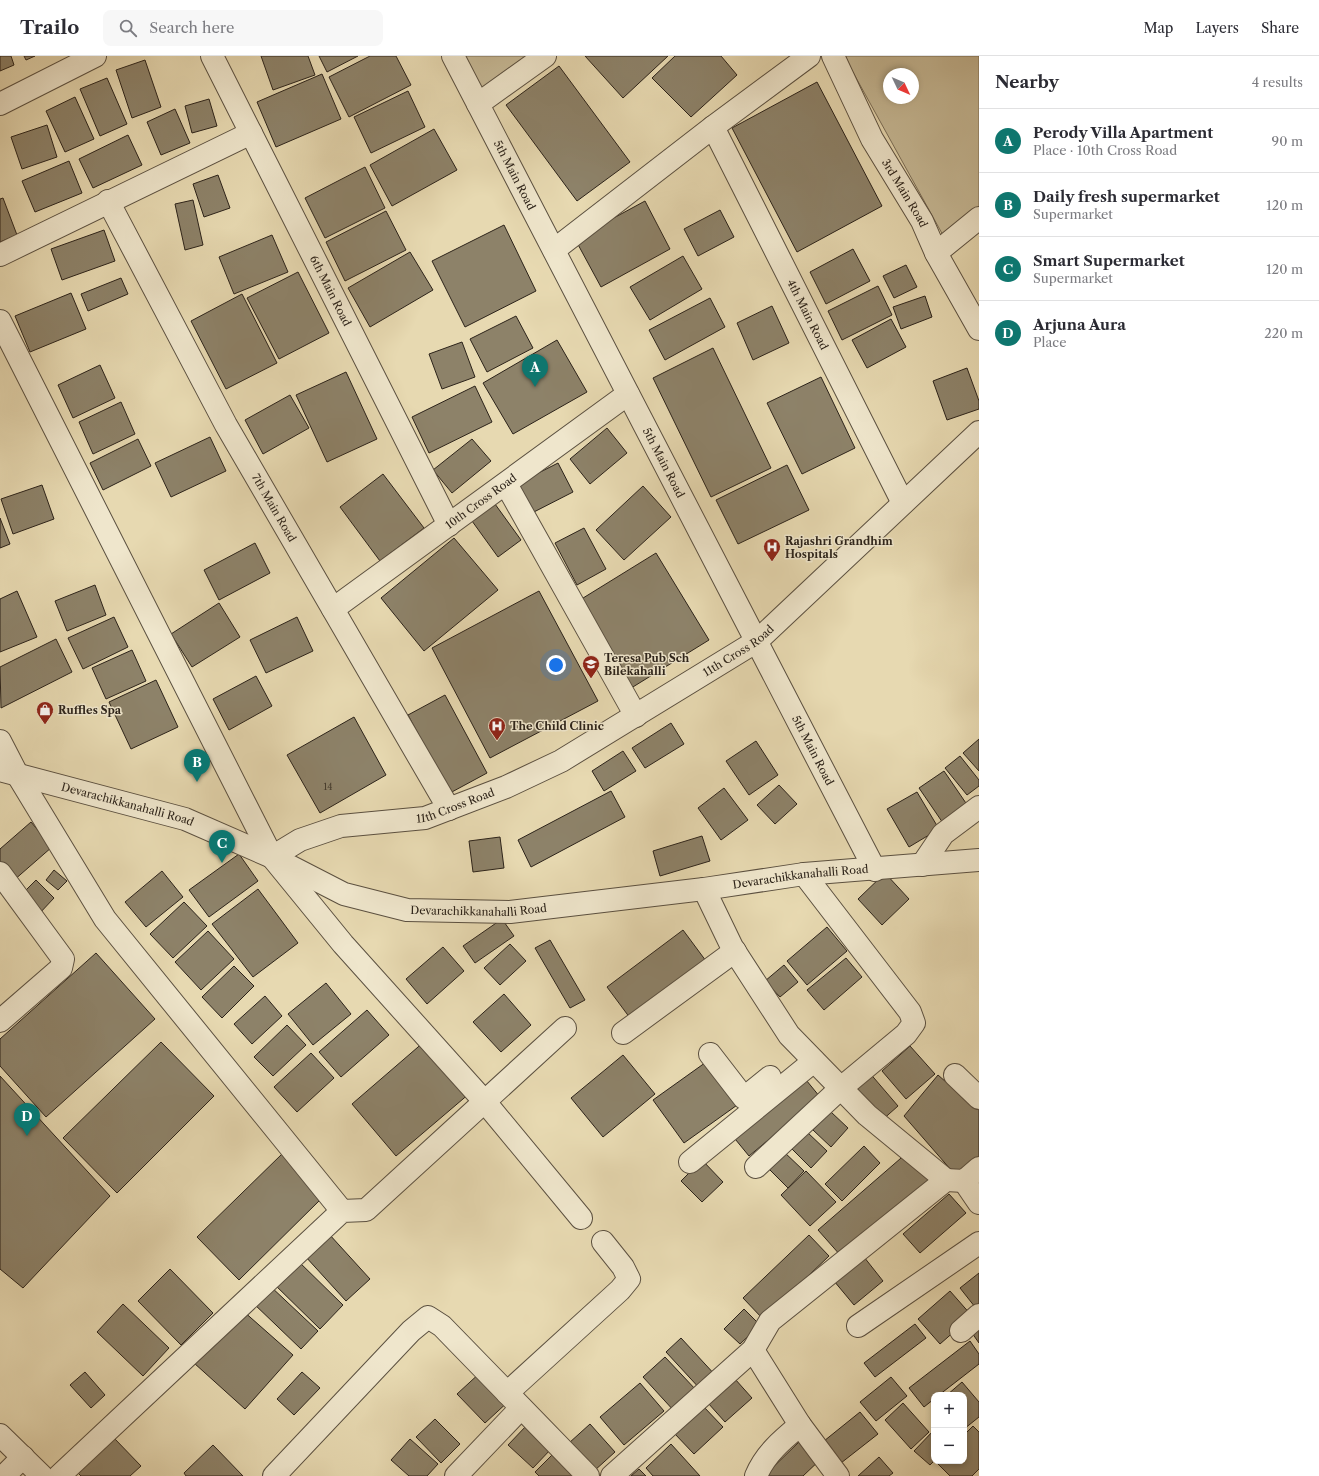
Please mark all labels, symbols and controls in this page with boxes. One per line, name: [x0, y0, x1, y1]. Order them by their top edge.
search box: [103, 10, 383, 46]
text: Trailo: [20, 16, 79, 39]
icon: search: [117, 17, 139, 39]
text: Search here: [149, 18, 234, 37]
text: Map: [1143, 19, 1173, 37]
text: Layers: [1195, 19, 1239, 37]
text: Share: [1261, 19, 1299, 37]
north arrow: [883, 68, 919, 104]
text: Nearby: [995, 72, 1059, 92]
text: 4 results: [1252, 74, 1303, 90]
text: Perody Villa Apartment: [1033, 123, 1213, 142]
text: A: [1003, 133, 1013, 149]
text: 90 m: [1272, 133, 1303, 149]
street label: 5th Main Road: [491, 138, 539, 213]
text: Place · 10th Cross Road: [1033, 142, 1177, 158]
street label: 3rd Main Road: [879, 156, 931, 230]
text: Daily fresh supermarket: [1033, 187, 1220, 206]
text: B: [1003, 197, 1013, 213]
text: 120 m: [1266, 197, 1303, 213]
text: Supermarket: [1033, 206, 1113, 222]
text: Smart Supermarket: [1033, 251, 1185, 270]
street label: 6th Main Road: [307, 253, 354, 329]
text: C: [1003, 261, 1013, 277]
text: 120 m: [1266, 261, 1303, 277]
text: Supermarket: [1033, 270, 1113, 286]
street label: 4th Main Road: [784, 277, 832, 352]
text: Arjuna Aura: [1033, 315, 1126, 334]
text: D: [1002, 325, 1014, 341]
text: 220 m: [1264, 325, 1303, 341]
text: Place: [1033, 334, 1066, 350]
pin: A: [522, 354, 548, 387]
street label: 5th Main Road: [640, 425, 688, 500]
street label: 10th Cross Road: [442, 470, 520, 532]
street label: 7th Main Road: [249, 471, 300, 545]
place label: Rajashri Grandhim Hospitals: [785, 534, 893, 561]
hospital icon: Rajashri Grandhim Hospitals: [762, 537, 782, 562]
street label: 11th Cross Road: [700, 622, 777, 679]
place label: Teresa Pub Sch Bilekahalli: [604, 651, 690, 678]
school or university icon: Teresa Pub Sch Bilekahalli: [581, 654, 601, 679]
your location: [546, 655, 566, 675]
shop icon: Ruffles Spa: [35, 700, 55, 725]
place label: Ruffles Spa: [58, 703, 122, 717]
street label: 5th Main Road: [789, 713, 837, 788]
hospital icon: The Child Clinic: [487, 716, 507, 741]
place label: The Child Clinic: [510, 719, 604, 733]
pin: B: [184, 749, 210, 782]
street label: Devarachikkanahalli Road: [60, 780, 196, 829]
house number: 14: [324, 781, 333, 792]
street label: 11th Cross Road: [416, 785, 497, 826]
pin: C: [209, 830, 235, 863]
street label: Devarachikkanahalli Road: [732, 862, 869, 892]
street label: Devarachikkanahalli Road: [410, 901, 548, 919]
pin: D: [14, 1103, 40, 1136]
map controls: [931, 1392, 967, 1464]
button: +: [931, 1392, 967, 1428]
button: −: [931, 1428, 967, 1464]

